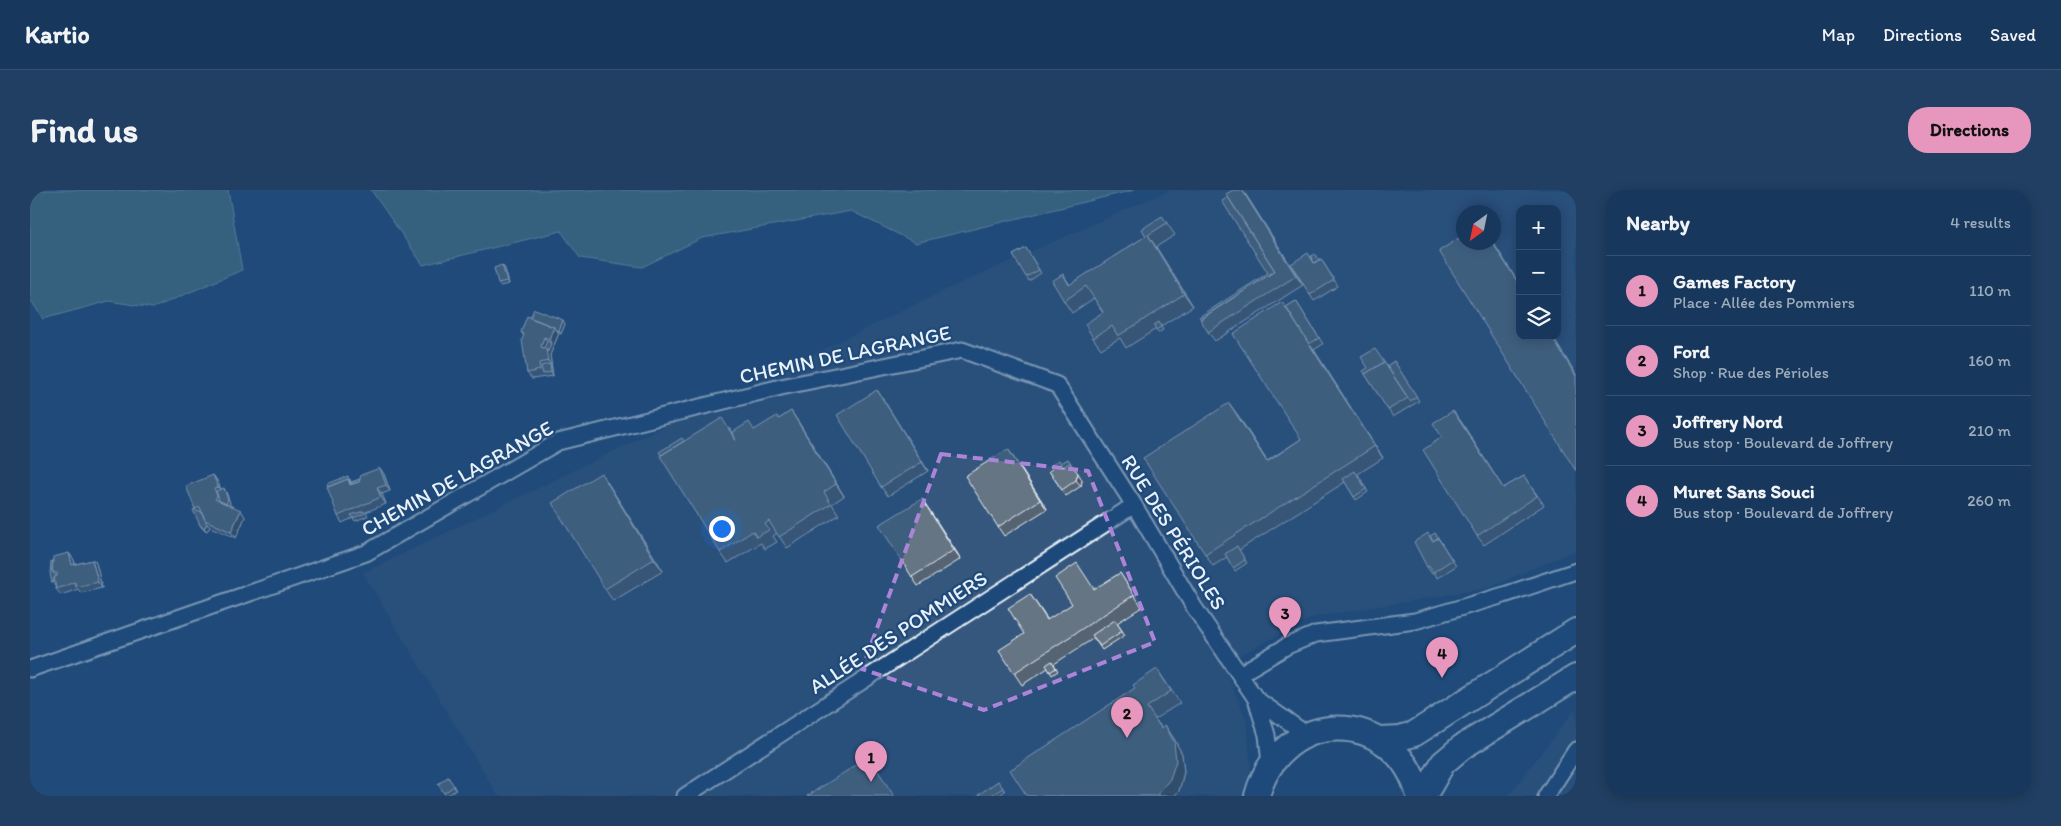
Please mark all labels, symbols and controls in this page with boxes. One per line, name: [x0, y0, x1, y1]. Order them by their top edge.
text: Kartio: [25, 20, 90, 49]
text: Map: [1822, 24, 1855, 46]
text: Directions: [1883, 24, 1962, 46]
text: Saved: [1990, 24, 2036, 46]
button: Directions: [1908, 107, 2031, 153]
text: Find us: [30, 109, 138, 151]
north arrow: [1456, 205, 1501, 250]
map controls: [1516, 205, 1561, 340]
button: +: [1516, 205, 1561, 250]
text: Nearby: [1626, 210, 1690, 235]
text: 4 results: [1950, 213, 2011, 232]
button: −: [1516, 250, 1561, 295]
text: Games Factory: [1673, 270, 1795, 293]
text: 1: [1638, 281, 1646, 300]
text: 110 m: [1969, 281, 2011, 300]
text: Place · Allée des Pommiers: [1673, 293, 1855, 312]
button: layers: [1516, 295, 1561, 340]
street label: CHEMIN DE LAGRANGE: [737, 319, 953, 389]
text: Ford: [1673, 340, 1710, 363]
text: 2: [1638, 351, 1646, 370]
text: 160 m: [1968, 351, 2011, 370]
text: Shop · Rue des Périoles: [1673, 363, 1829, 382]
text: Joffrery Nord: [1673, 410, 1783, 433]
street label: CHEMIN DE LAGRANGE: [357, 415, 557, 541]
text: 3: [1638, 421, 1646, 440]
text: 210 m: [1968, 421, 2011, 440]
text: Bus stop · Boulevard de Joffrery: [1673, 433, 1893, 452]
street label: RUE DES PÉRIOLES: [1116, 450, 1232, 614]
text: Muret Sans Souci: [1673, 480, 1815, 503]
text: 4: [1637, 491, 1647, 510]
text: 260 m: [1967, 491, 2011, 510]
text: Bus stop · Boulevard de Joffrery: [1673, 503, 1893, 522]
your location: [709, 516, 735, 542]
street label: ALLÉE DES POMMIERS: [804, 565, 992, 699]
pin: 3: [1269, 597, 1301, 638]
pin: 4: [1426, 637, 1458, 678]
pin: 2: [1111, 697, 1143, 738]
pin: 1: [855, 741, 887, 782]

